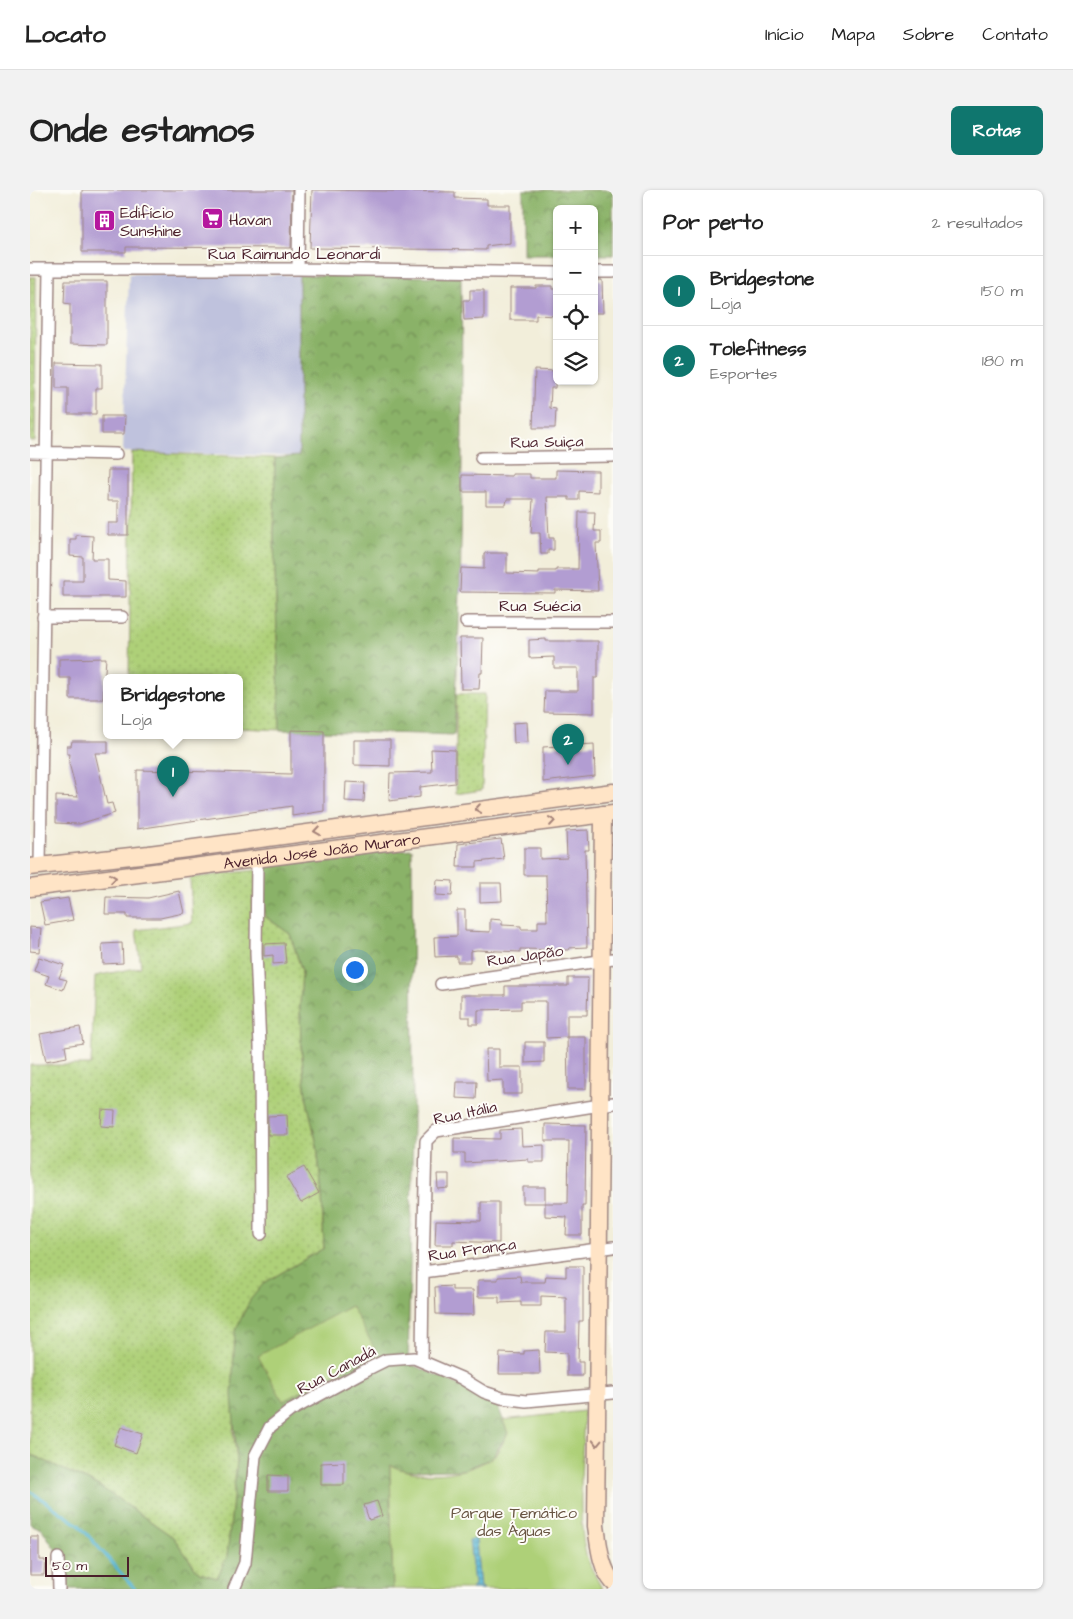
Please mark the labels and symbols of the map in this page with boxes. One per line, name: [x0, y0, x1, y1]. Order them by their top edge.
place label: Edifício Sunshine: [120, 202, 182, 242]
supermarket icon: Havan: [201, 207, 225, 231]
building icon: Edifício Sunshine: [92, 209, 116, 233]
place label: Havan: [229, 209, 271, 231]
street label: Rua Raimundo Leonardi: [208, 243, 381, 265]
street label: Rua Suiça: [510, 430, 584, 454]
street label: Rua Suécia: [499, 595, 581, 617]
pin: 2: [552, 724, 584, 765]
pin: 1: [157, 756, 189, 797]
one-way arrow: [473, 803, 481, 814]
one-way arrow: [548, 817, 556, 827]
one-way arrow: [312, 825, 320, 836]
street label: Avenida José João Muraro: [222, 828, 421, 875]
one-way arrow: [109, 873, 117, 884]
street label: Rua Japão: [486, 940, 565, 972]
your location: [342, 957, 368, 983]
street label: Rua Itália: [432, 1096, 499, 1130]
street label: Rua França: [427, 1233, 517, 1267]
street label: Rua Canadá: [293, 1340, 380, 1400]
one-way arrow: [592, 1440, 603, 1448]
park label: Parque Temático das Águas: [451, 1502, 577, 1543]
scale bar: [45, 1554, 129, 1577]

